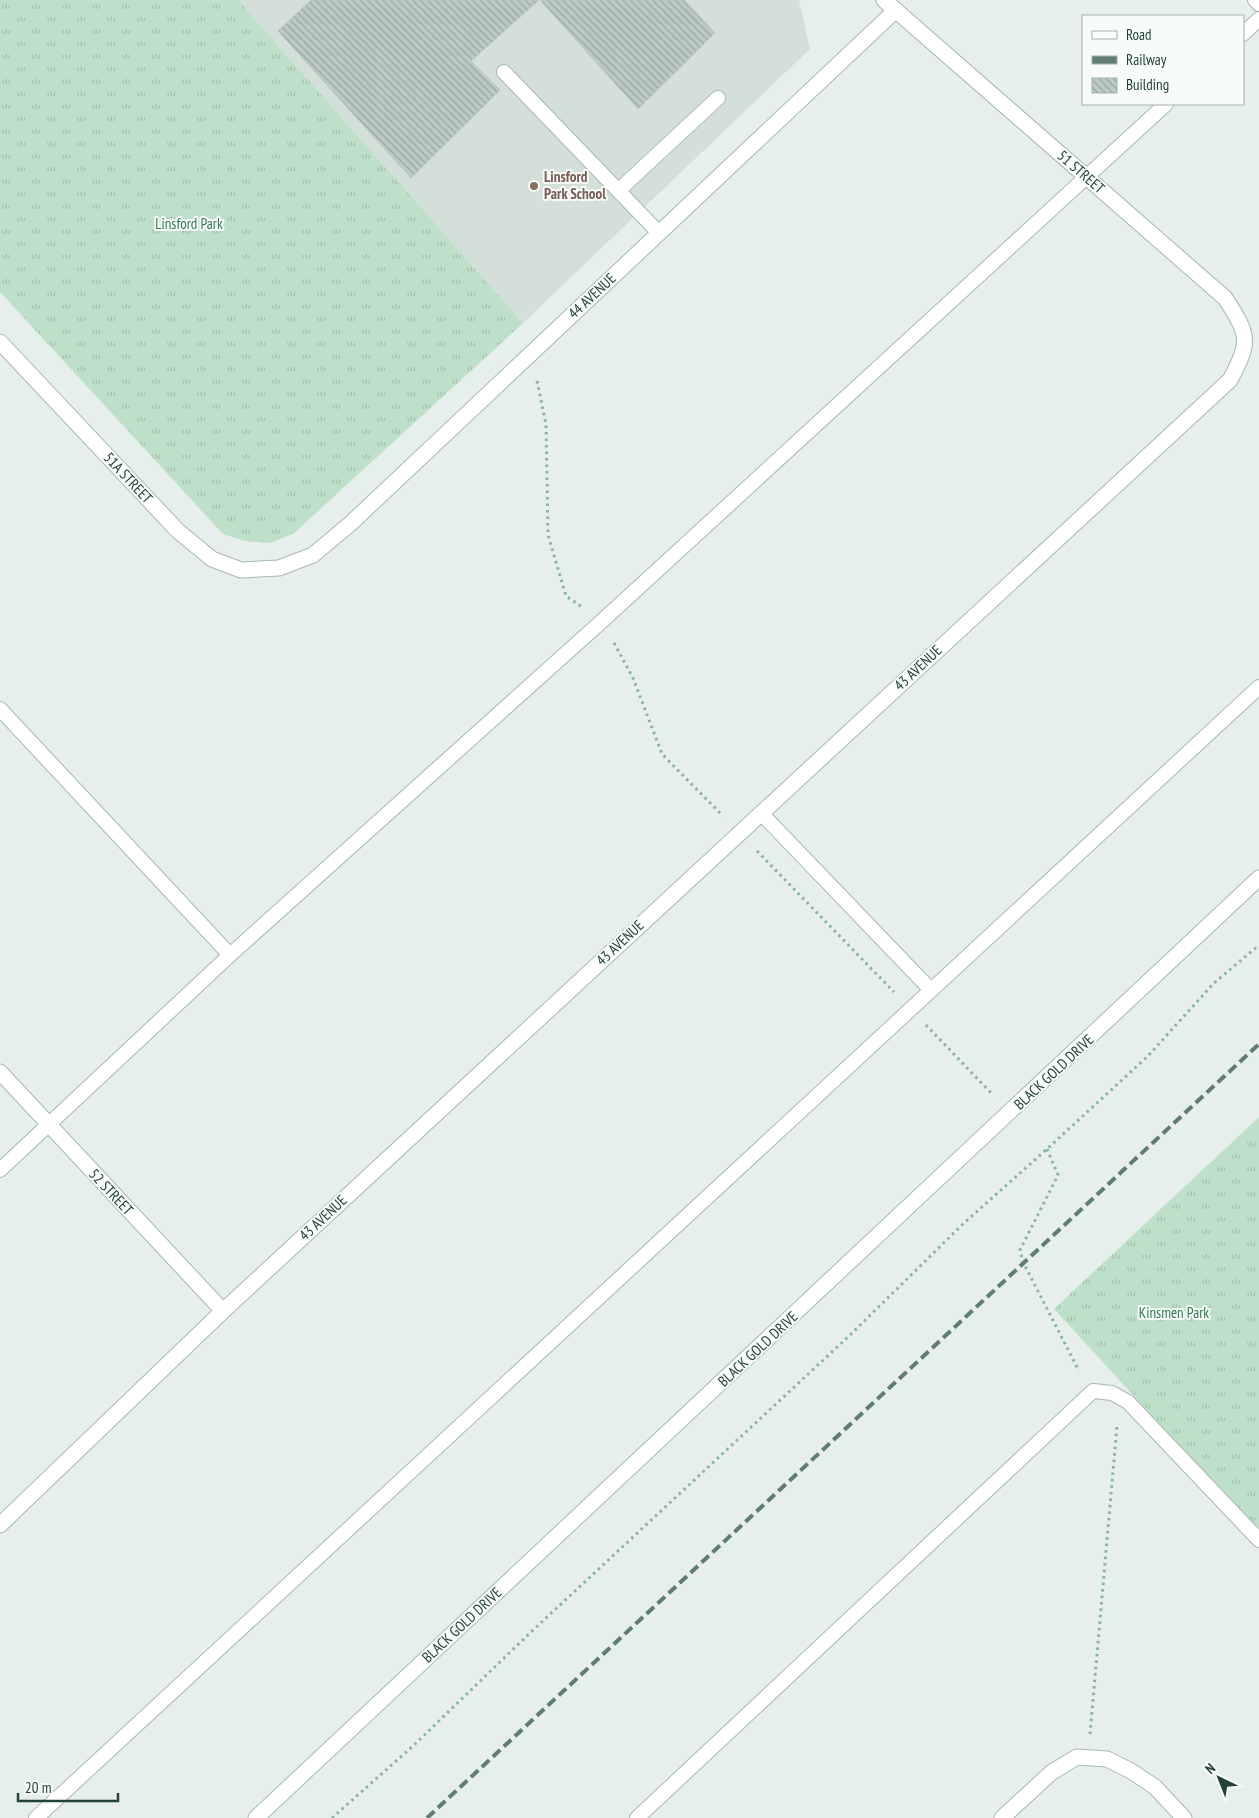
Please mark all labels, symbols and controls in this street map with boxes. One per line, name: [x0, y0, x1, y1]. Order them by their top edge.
legend: [1082, 15, 1244, 105]
text: Road: [1126, 25, 1152, 44]
text: Railway: [1126, 50, 1167, 69]
text: Building: [1126, 75, 1169, 94]
street label: 51 STREET: [1054, 146, 1109, 198]
place label: Linsford Park School: [544, 167, 606, 203]
marker: Linsford Park School: [528, 180, 540, 192]
park label: Linsford Park: [155, 214, 223, 233]
street label: 44 AVENUE: [564, 269, 620, 323]
street label: 51A STREET: [100, 448, 157, 507]
street label: 43 AVENUE: [890, 641, 946, 695]
street label: 43 AVENUE: [592, 916, 648, 970]
street label: BLACK GOLD DRIVE: [1010, 1030, 1097, 1113]
street label: 52 STREET: [85, 1164, 138, 1219]
street label: 43 AVENUE: [295, 1191, 351, 1245]
park label: Kinsmen Park: [1139, 1303, 1209, 1322]
street label: BLACK GOLD DRIVE: [714, 1307, 801, 1390]
street label: BLACK GOLD DRIVE: [418, 1583, 505, 1666]
north arrow: [1194, 1753, 1244, 1803]
text: N: [1201, 1759, 1219, 1778]
scale bar: [18, 1770, 118, 1802]
text: 20 m: [25, 1778, 51, 1797]

